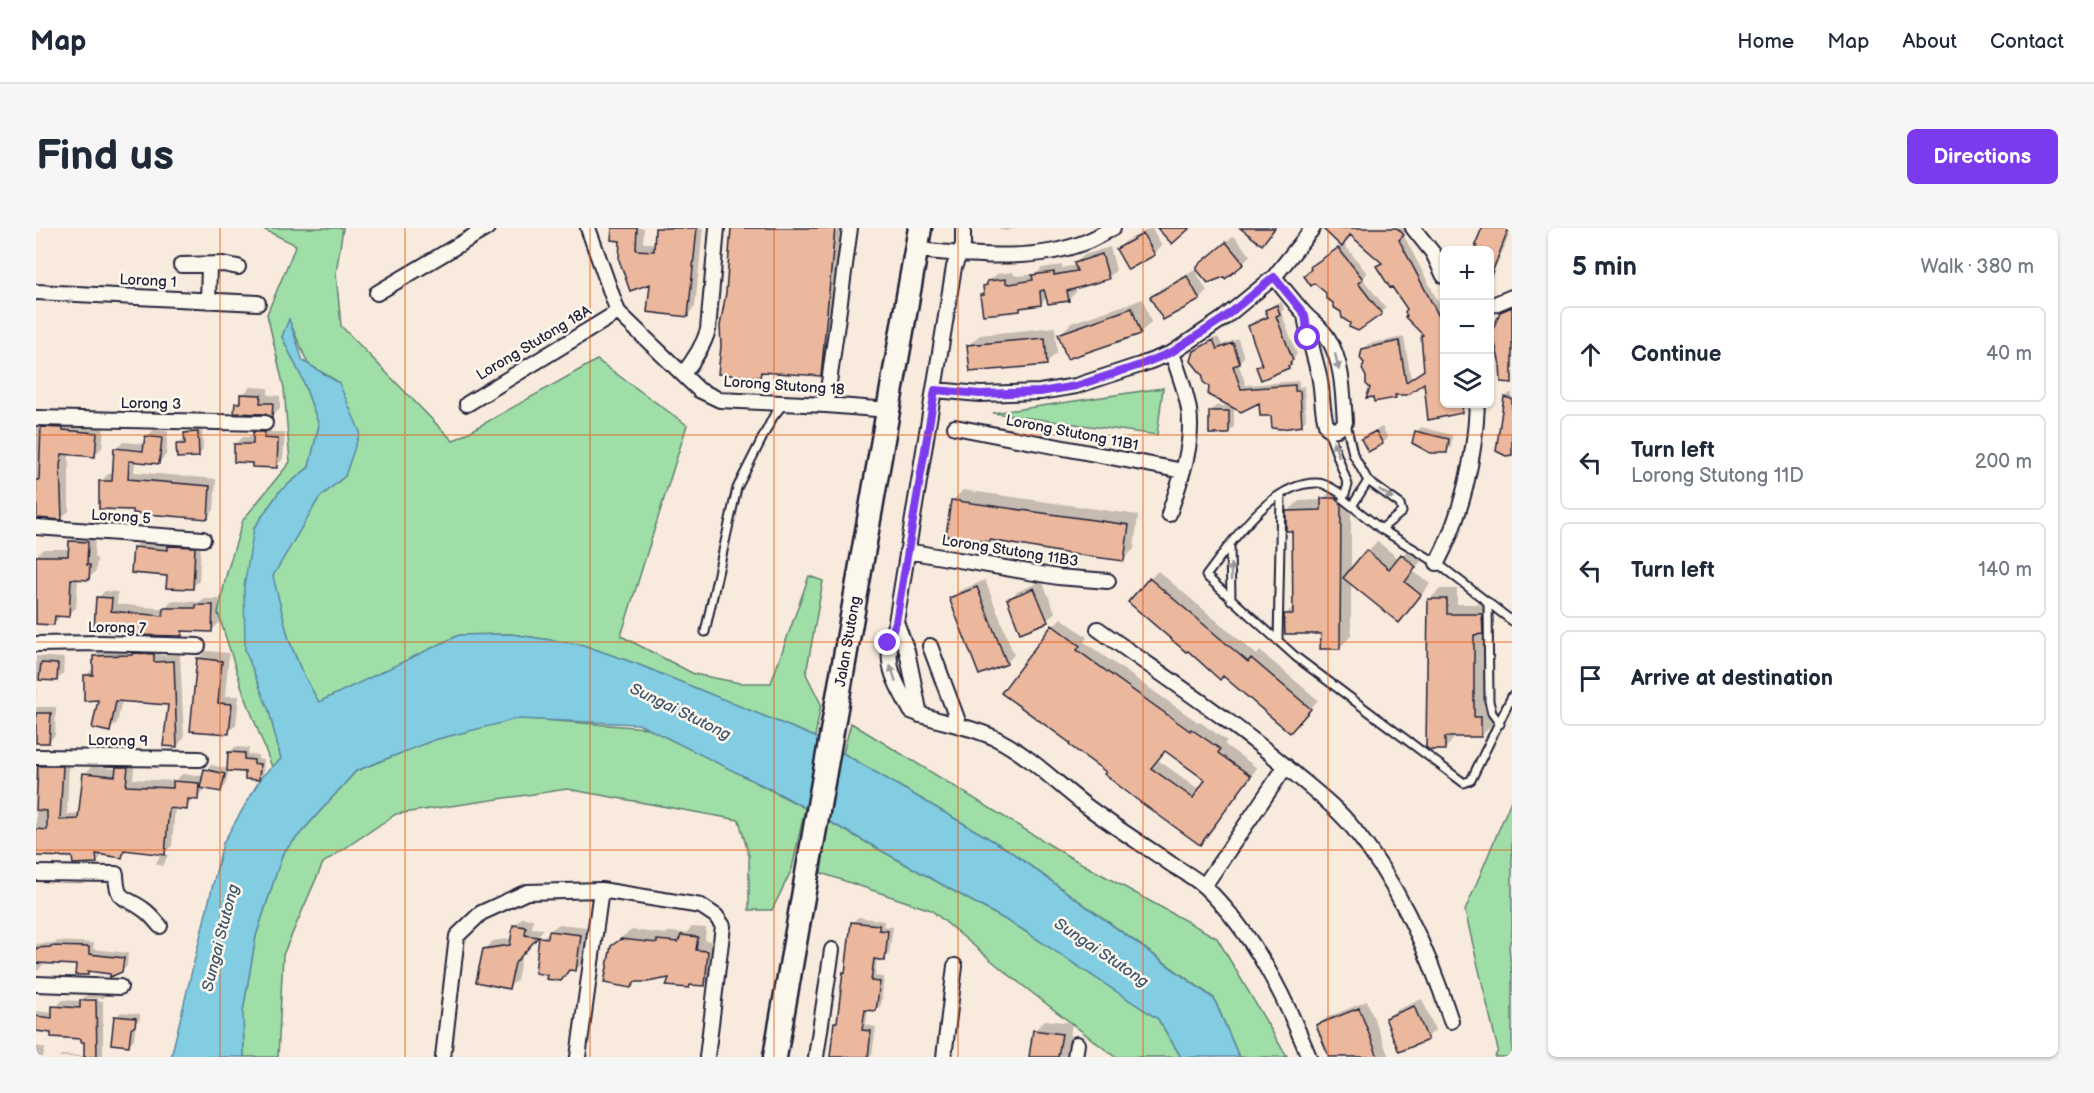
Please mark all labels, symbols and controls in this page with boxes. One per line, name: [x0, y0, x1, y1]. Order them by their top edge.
text: Map: [30, 25, 86, 58]
text: Home: [1737, 29, 1794, 54]
text: Map: [1827, 29, 1869, 54]
text: About: [1902, 29, 1957, 54]
text: Contact: [1990, 29, 2064, 54]
button: Directions: [1907, 129, 2058, 184]
text: Find us: [36, 131, 174, 182]
map controls: [1440, 246, 1494, 408]
button: +: [1440, 246, 1494, 300]
text: 5 min: [1572, 252, 1637, 283]
text: Walk · 380 m: [1921, 255, 2034, 279]
street label: Lorong 1: [119, 270, 177, 292]
button: −: [1440, 300, 1494, 354]
street label: Lorong Stutong 18A: [473, 301, 596, 385]
route start: [1294, 324, 1320, 350]
icon: ahead: [1574, 338, 1607, 371]
text: Continue: [1631, 341, 1721, 368]
text: 40 m: [1986, 342, 2032, 366]
one-way arrow: [1333, 352, 1343, 371]
button: layers: [1440, 354, 1494, 408]
street label: Lorong Stutong 18: [723, 372, 846, 400]
street label: Lorong 3: [120, 394, 182, 414]
street label: Lorong Stutong 11B1: [1004, 411, 1140, 455]
text: Turn left: [1631, 437, 1715, 464]
one-way arrow: [1330, 440, 1340, 458]
icon: left: [1574, 446, 1607, 479]
text: 200 m: [1975, 450, 2032, 474]
text: Lorong Stutong 11D: [1631, 464, 1804, 488]
one-way arrow: [1378, 488, 1394, 499]
street label: Lorong 5: [90, 505, 152, 529]
street label: Lorong Stutong 11B3: [940, 531, 1080, 571]
icon: left: [1574, 554, 1607, 587]
text: Turn left: [1631, 557, 1715, 584]
text: 140 m: [1978, 558, 2032, 582]
one-way arrow: [1226, 562, 1236, 581]
street label: Jalan Stutong: [830, 594, 865, 688]
street label: Lorong 7: [88, 618, 147, 638]
route end: [874, 629, 900, 655]
icon: arrive: [1574, 662, 1607, 695]
one-way arrow: [888, 664, 897, 682]
text: Arrive at destination: [1631, 665, 1833, 692]
water label: Sungai Stutong: [626, 679, 734, 745]
street label: Lorong 9: [88, 731, 148, 751]
water label: Sungai Stutong: [198, 882, 244, 994]
water label: Sungai Stutong: [1050, 914, 1152, 992]

